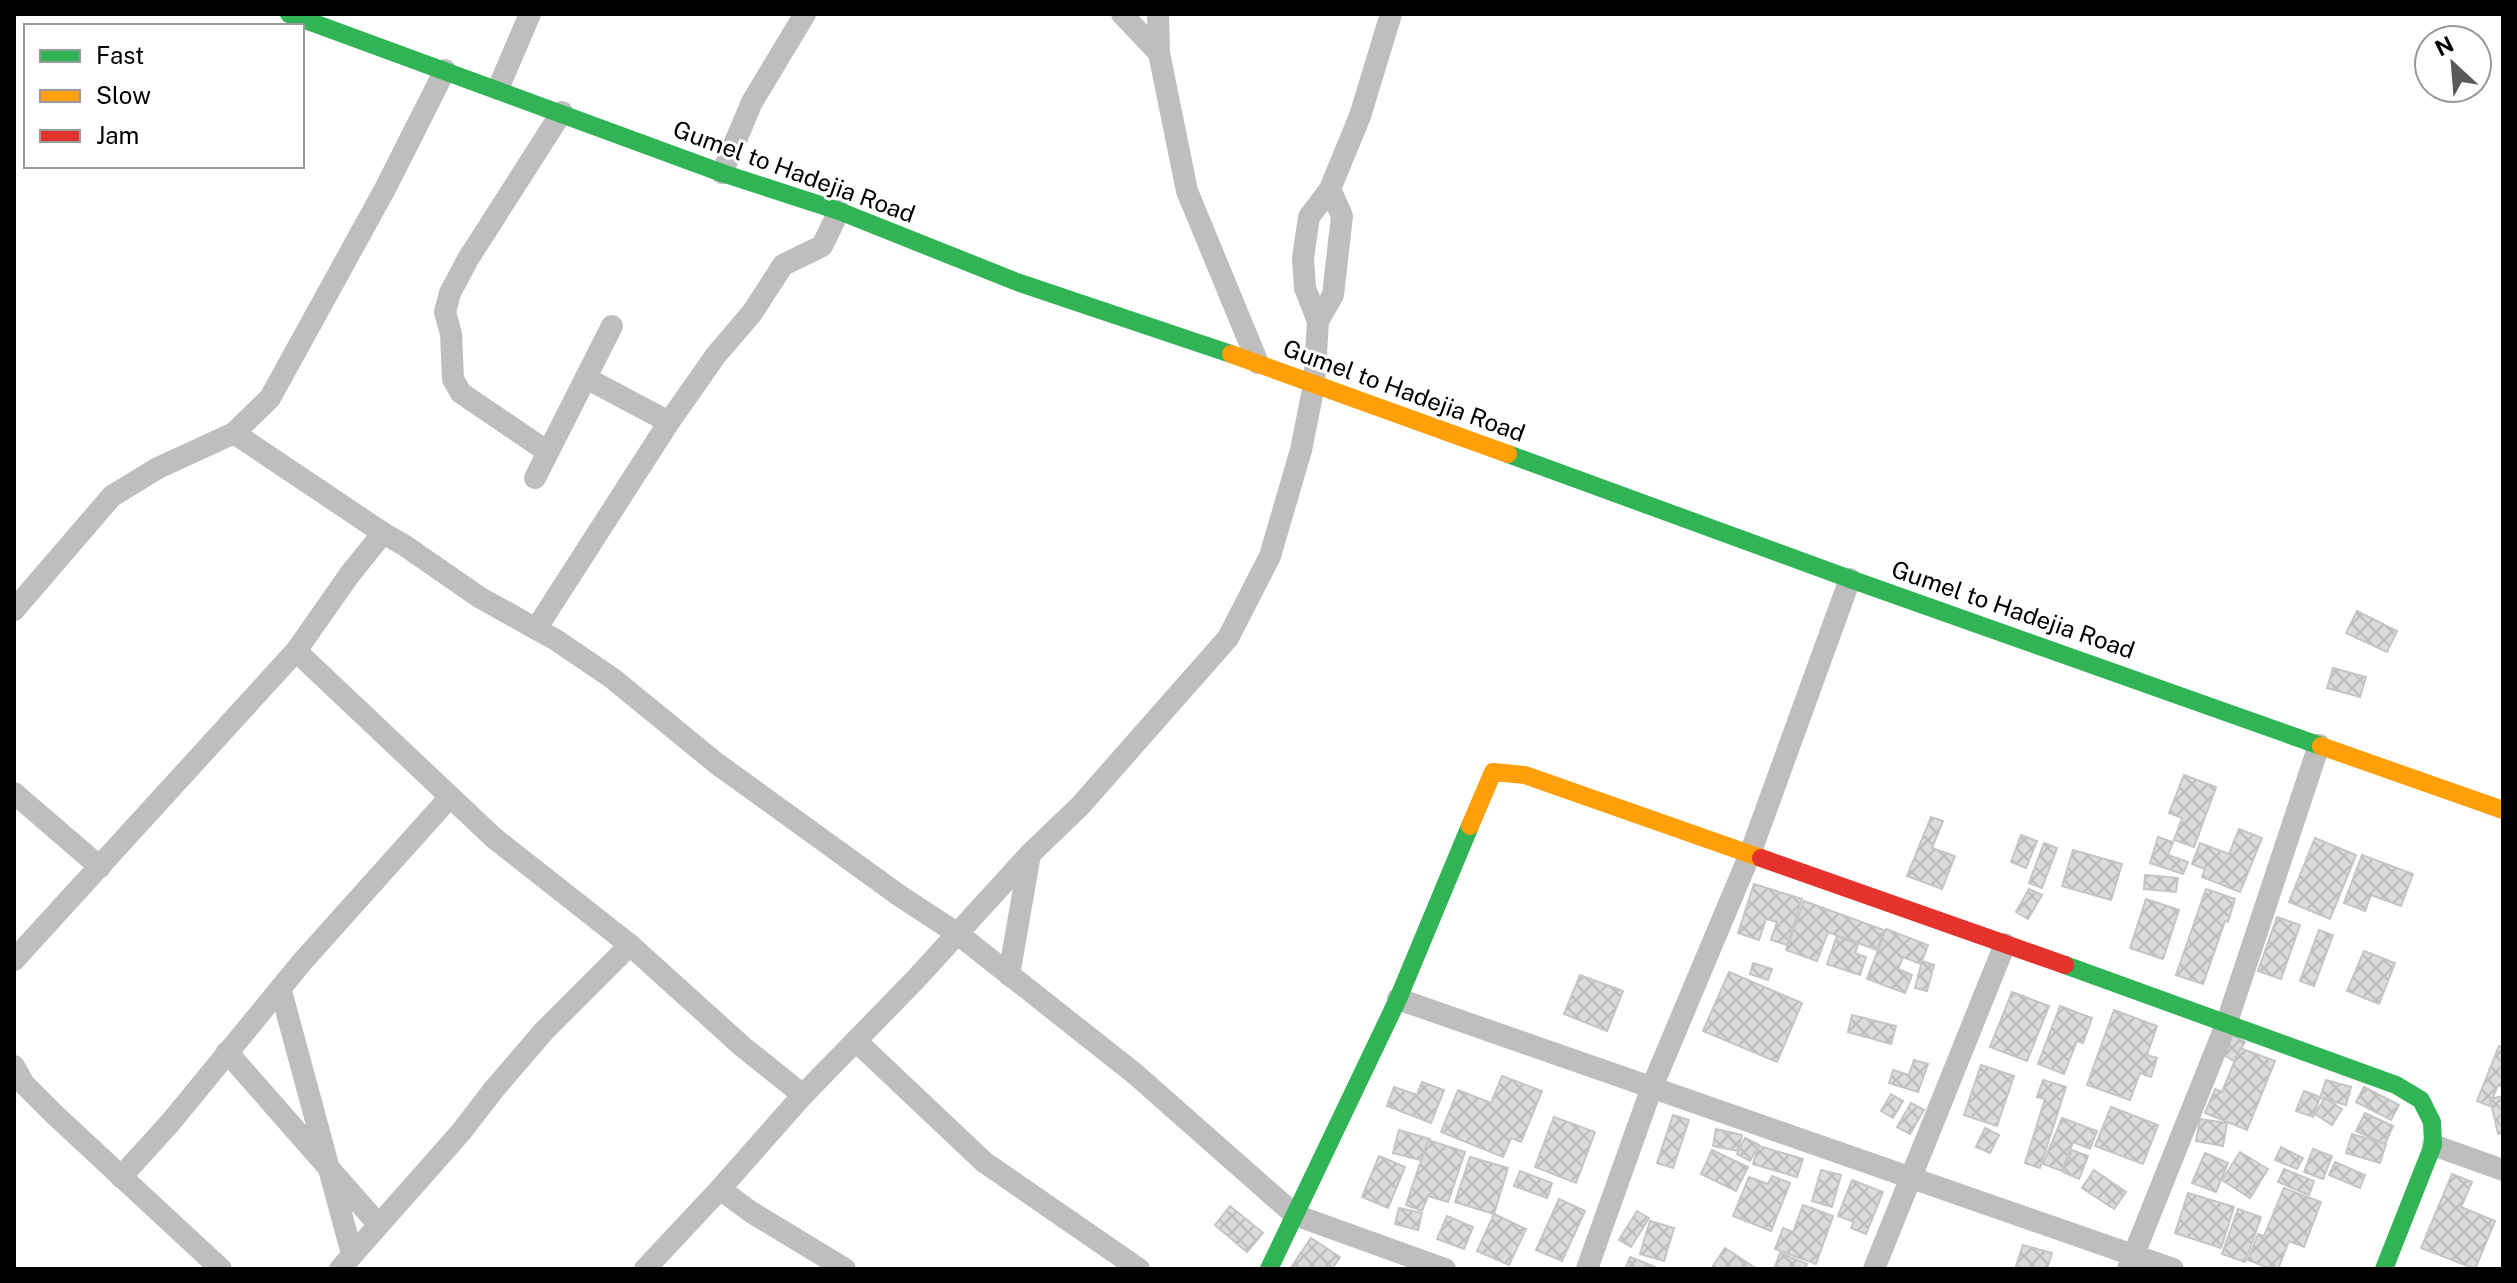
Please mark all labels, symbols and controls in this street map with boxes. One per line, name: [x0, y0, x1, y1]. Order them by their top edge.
legend: [24, 24, 304, 168]
north arrow: [2413, 24, 2493, 104]
text: N: [2431, 31, 2458, 61]
text: Fast: [96, 41, 144, 69]
text: Slow: [96, 81, 151, 109]
street label: Gumel to Hadejia Road: [670, 114, 919, 228]
text: Jam: [96, 121, 139, 149]
street label: Gumel to Hadejia Road: [1280, 333, 1529, 447]
street label: Gumel to Hadejia Road: [1888, 554, 2139, 664]

